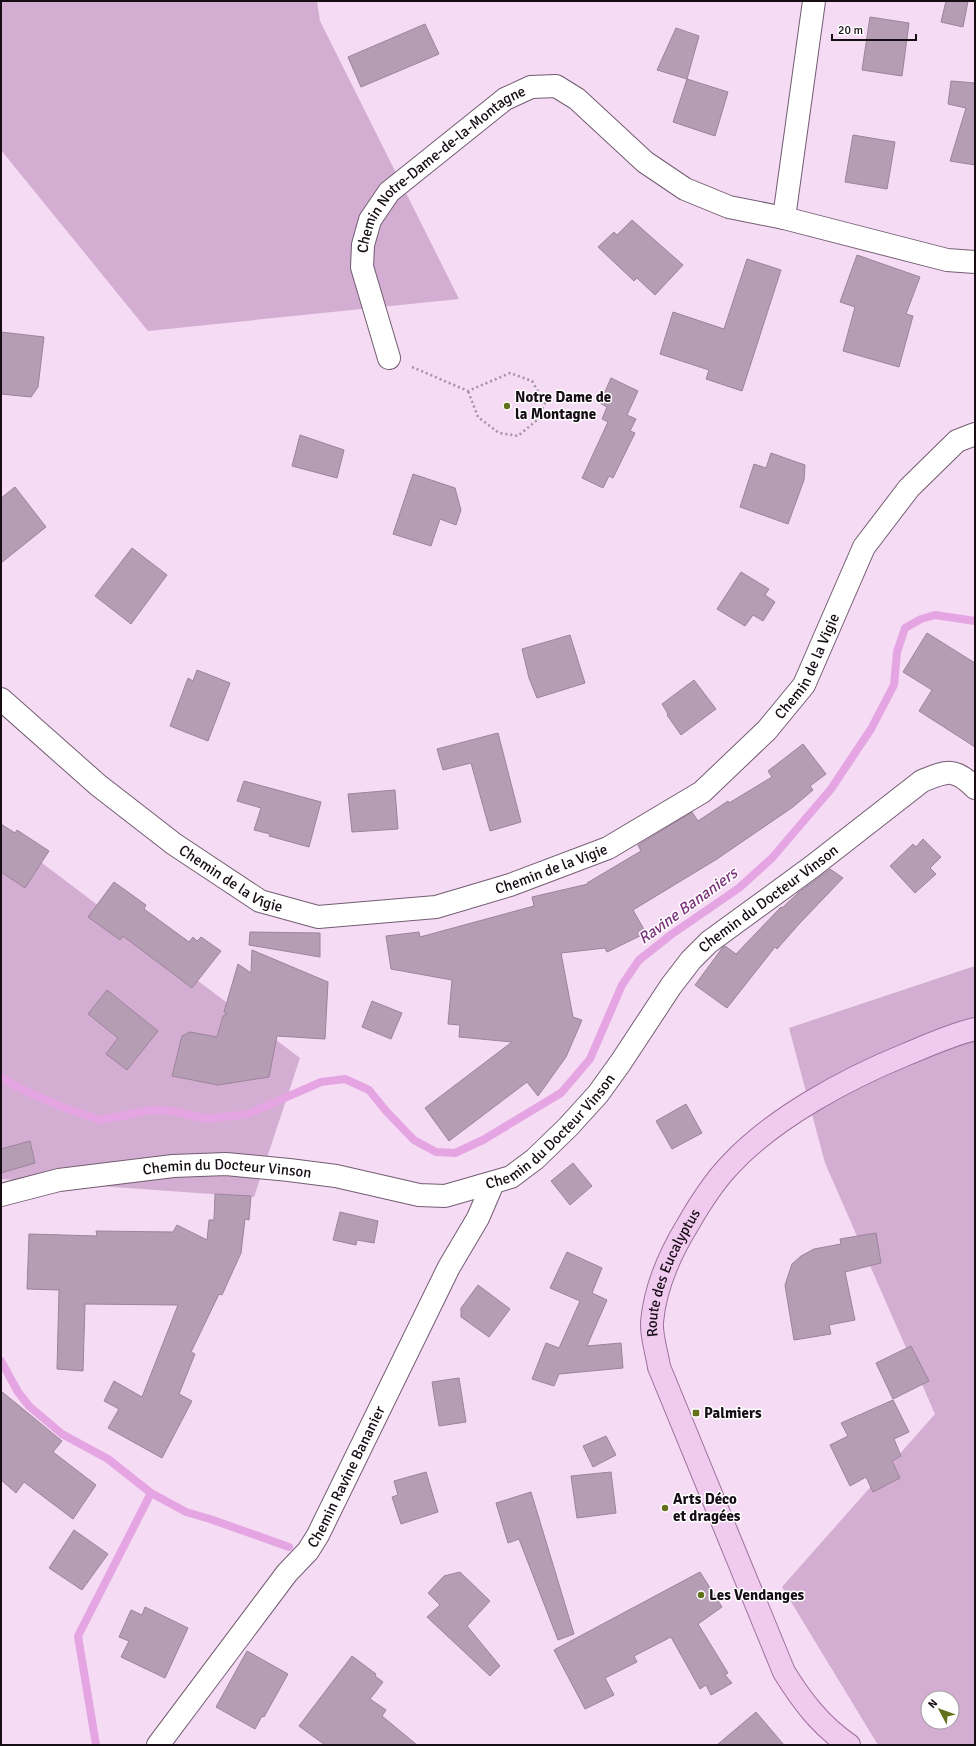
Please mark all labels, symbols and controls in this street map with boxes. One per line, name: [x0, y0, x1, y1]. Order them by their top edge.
scale bar: [832, 16, 916, 42]
text: 20 m: [838, 23, 863, 38]
street label: Chemin Notre-Dame-de-la-Montagne: [354, 82, 528, 253]
place label: Notre Dame de la Montagne: [515, 388, 611, 423]
marker: Notre Dame de la Montagne: [502, 401, 512, 411]
street label: Chemin de la Vigie: [771, 611, 843, 723]
street label: Chemin de la Vigie: [493, 840, 610, 898]
street label: Chemin de la Vigie: [176, 841, 285, 916]
street label: Chemin du Docteur Vinson: [695, 841, 842, 956]
water label: Ravine Bananiers: [635, 862, 743, 949]
street label: Chemin du Docteur Vinson: [483, 1070, 619, 1193]
street label: Chemin du Docteur Vinson: [142, 1155, 313, 1182]
street label: Route des Eucalyptus: [643, 1205, 704, 1338]
street label: Chemin Ravine Bananier: [303, 1402, 389, 1551]
place label: Palmiers: [704, 1404, 762, 1422]
marker: Palmiers: [691, 1408, 701, 1418]
place label: Arts Déco et dragées: [673, 1490, 741, 1525]
marker: Arts Déco et dragées: [660, 1503, 670, 1513]
place label: Les Vendanges: [709, 1586, 805, 1604]
marker: Les Vendanges: [696, 1590, 706, 1600]
north arrow: [920, 1690, 960, 1730]
text: N: [925, 1697, 940, 1711]

